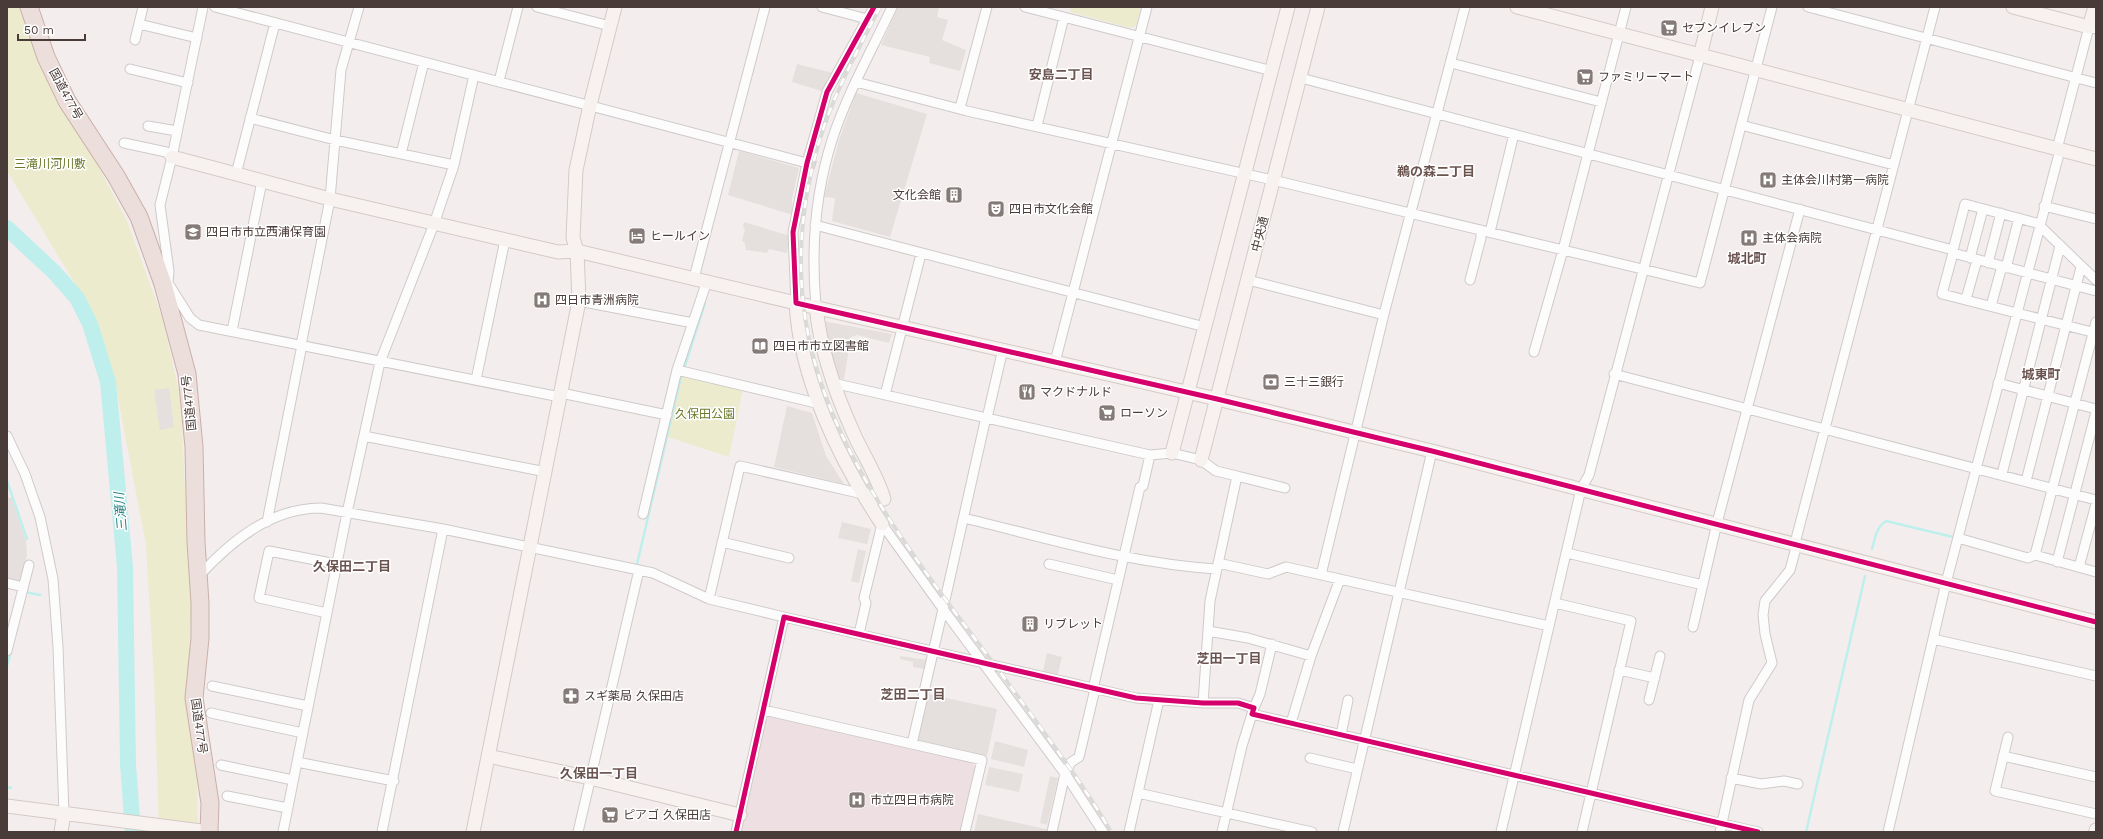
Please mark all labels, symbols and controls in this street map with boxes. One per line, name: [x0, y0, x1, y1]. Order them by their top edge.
scale bar: [18, 16, 85, 42]
supermarket icon: セブンイレブン: [1659, 18, 1679, 38]
place label: セブンイレブン: [1682, 21, 1766, 35]
text: 50 m: [24, 23, 54, 37]
street label: 国道477号: [46, 66, 86, 122]
district label: 安島二丁目: [1028, 67, 1094, 82]
supermarket icon: ファミリーマート: [1575, 67, 1595, 87]
place label: ファミリーマート: [1598, 70, 1694, 84]
park label: 三滝川河川敷: [14, 157, 86, 171]
district label: 鵜の森二丁目: [1397, 164, 1475, 179]
hospital icon: 主体会川村第一病院: [1758, 170, 1778, 190]
place label: 主体会川村第一病院: [1781, 173, 1889, 187]
building icon: 文化会館: [944, 185, 964, 205]
place label: 文化会館: [893, 188, 941, 202]
theatre icon: 四日市文化会館: [986, 199, 1006, 219]
place label: 四日市文化会館: [1009, 202, 1093, 216]
street label: 中央通: [1249, 215, 1271, 253]
school or university icon: 四日市市立西浦保育園: [183, 222, 203, 242]
place label: 四日市市立西浦保育園: [206, 225, 326, 239]
hotel icon: ヒールイン: [627, 226, 647, 246]
hospital icon: 主体会病院: [1739, 228, 1759, 248]
place label: ヒールイン: [650, 229, 710, 243]
place label: 主体会病院: [1762, 231, 1822, 245]
district label: 城北町: [1727, 251, 1767, 266]
hospital icon: 四日市青洲病院: [532, 290, 552, 310]
place label: 四日市青洲病院: [555, 293, 639, 307]
library icon: 四日市市立図書館: [750, 336, 770, 356]
place label: 四日市市立図書館: [773, 339, 869, 353]
district label: 城東町: [2021, 367, 2061, 382]
bank icon: 三十三銀行: [1261, 372, 1281, 392]
street label: 国道477号: [179, 374, 199, 432]
place label: 三十三銀行: [1284, 375, 1344, 389]
restaurant icon: マクドナルド: [1017, 382, 1037, 402]
place label: マクドナルド: [1040, 385, 1112, 399]
supermarket icon: ローソン: [1097, 403, 1117, 423]
place label: ローソン: [1120, 406, 1168, 420]
park label: 久保田公園: [675, 407, 735, 421]
water label: 三滝川: [111, 490, 130, 532]
district label: 久保田二丁目: [313, 559, 391, 574]
building icon: リブレット: [1020, 614, 1040, 634]
place label: リブレット: [1043, 617, 1103, 631]
district label: 芝田一丁目: [1196, 651, 1262, 666]
pharmacy icon: スギ薬局 久保田店: [561, 686, 581, 706]
district label: 芝田二丁目: [880, 687, 946, 702]
place label: スギ薬局 久保田店: [584, 689, 684, 703]
street label: 国道477号: [188, 697, 210, 755]
district label: 久保田一丁目: [560, 766, 638, 781]
hospital icon: 市立四日市病院: [847, 790, 867, 810]
place label: 市立四日市病院: [870, 793, 954, 807]
supermarket icon: ピアゴ 久保田店: [600, 805, 620, 825]
place label: ピアゴ 久保田店: [623, 808, 711, 822]

